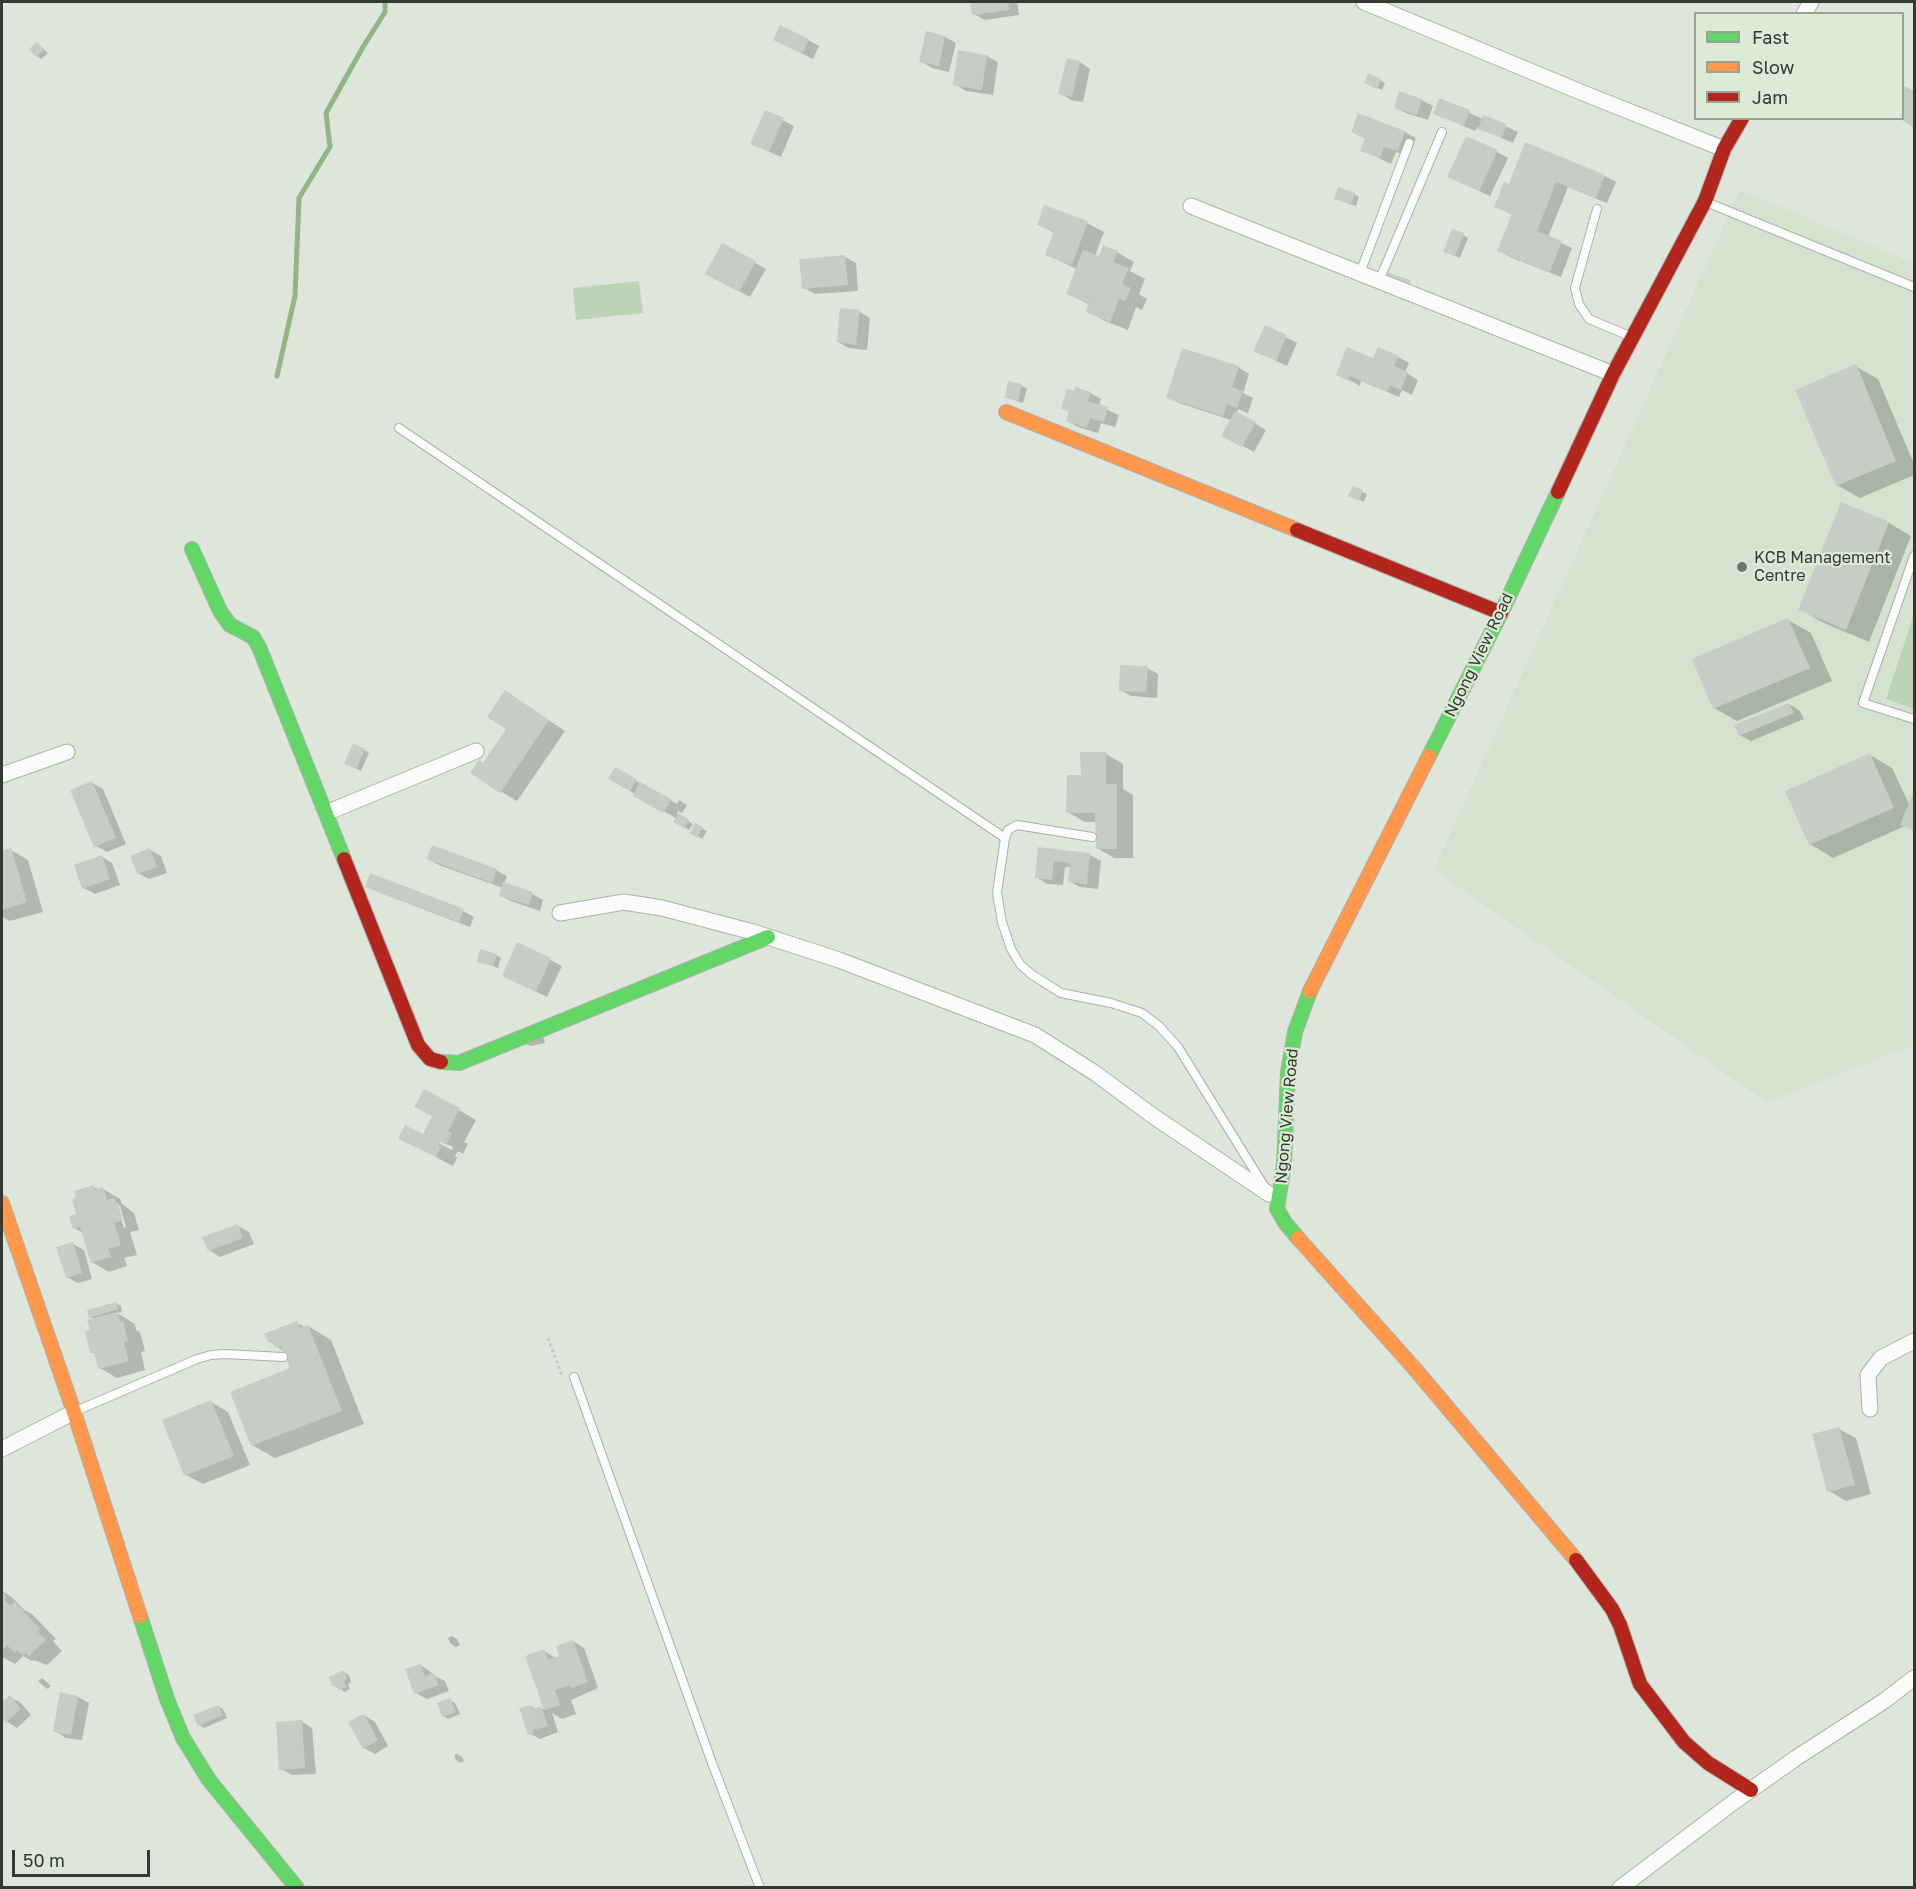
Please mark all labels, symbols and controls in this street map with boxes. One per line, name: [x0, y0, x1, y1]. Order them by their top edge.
legend: [1694, 12, 1904, 120]
text: Fast: [1752, 26, 1789, 48]
text: Slow: [1752, 56, 1794, 78]
text: Jam: [1752, 86, 1788, 108]
place label: KCB Management Centre: [1754, 548, 1891, 586]
marker: KCB Management Centre: [1735, 560, 1749, 574]
street label: Ngong View Road: [1441, 590, 1517, 720]
street label: Ngong View Road: [1272, 1048, 1302, 1184]
scale bar: [15, 1838, 153, 1876]
text: 50 m: [23, 1849, 65, 1871]

